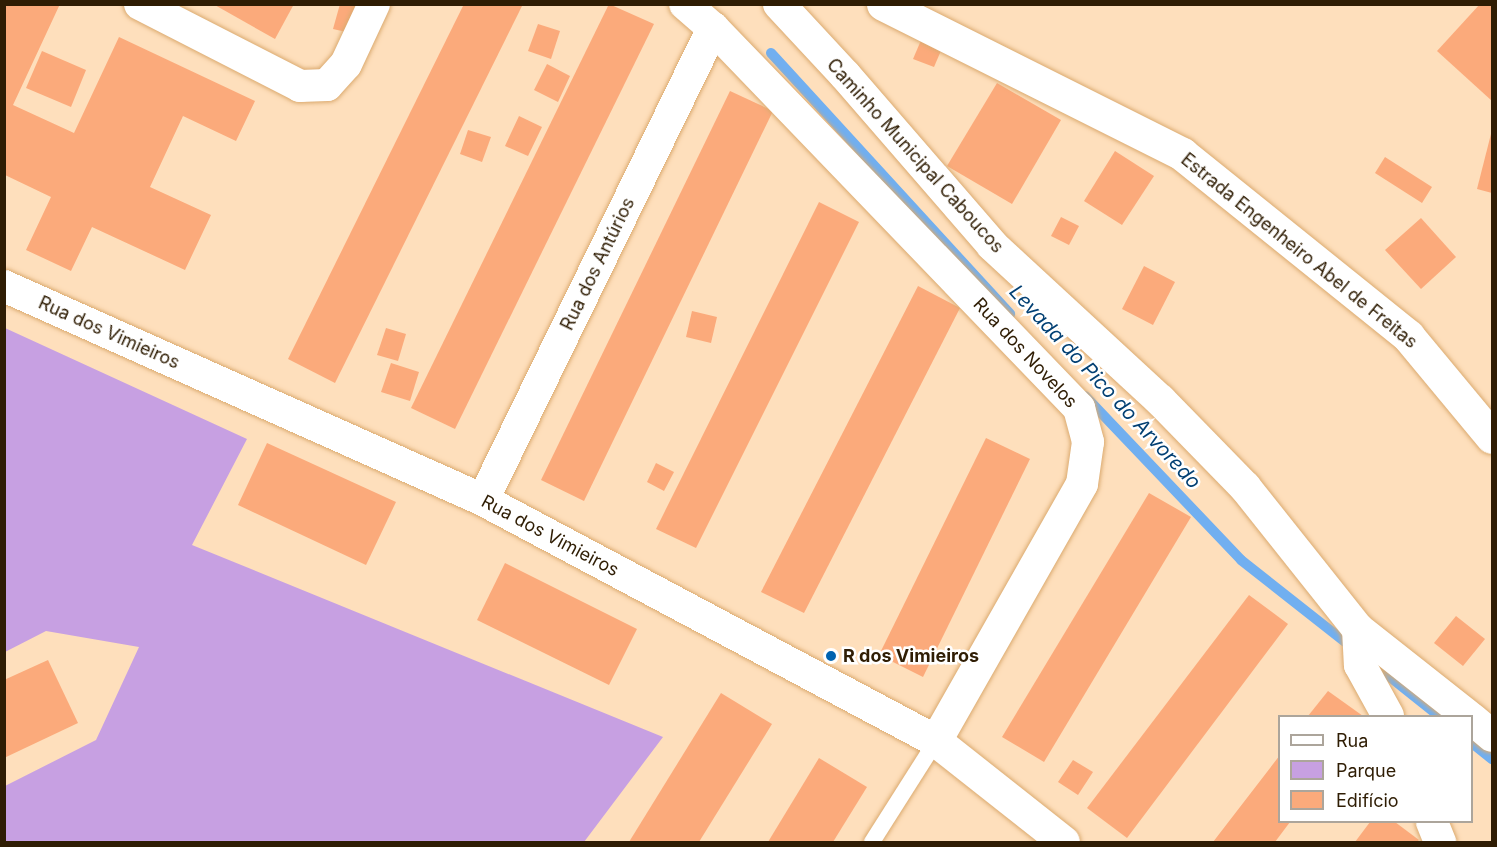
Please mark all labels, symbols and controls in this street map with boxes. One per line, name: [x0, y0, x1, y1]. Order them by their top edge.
street label: Caminho Municipal Caboucos: [822, 54, 1008, 258]
street label: Estrada Engenheiro Abel de Freitas: [1177, 149, 1421, 353]
street label: Rua dos Antúrios: [556, 194, 640, 334]
water label: Levada do Pico do Arvoredo: [1004, 280, 1206, 494]
street label: Rua dos Vimieiros: [35, 292, 183, 374]
street label: Rua dos Novelos: [968, 293, 1082, 413]
street label: Rua dos Vimieiros: [478, 491, 622, 581]
place label: R dos Vimieiros: [843, 645, 979, 667]
marker: R dos Vimieiros: [824, 649, 838, 663]
legend: [1278, 715, 1473, 823]
text: Rua: [1336, 730, 1368, 751]
text: Parque: [1336, 760, 1396, 781]
text: Edifício: [1336, 790, 1399, 811]

